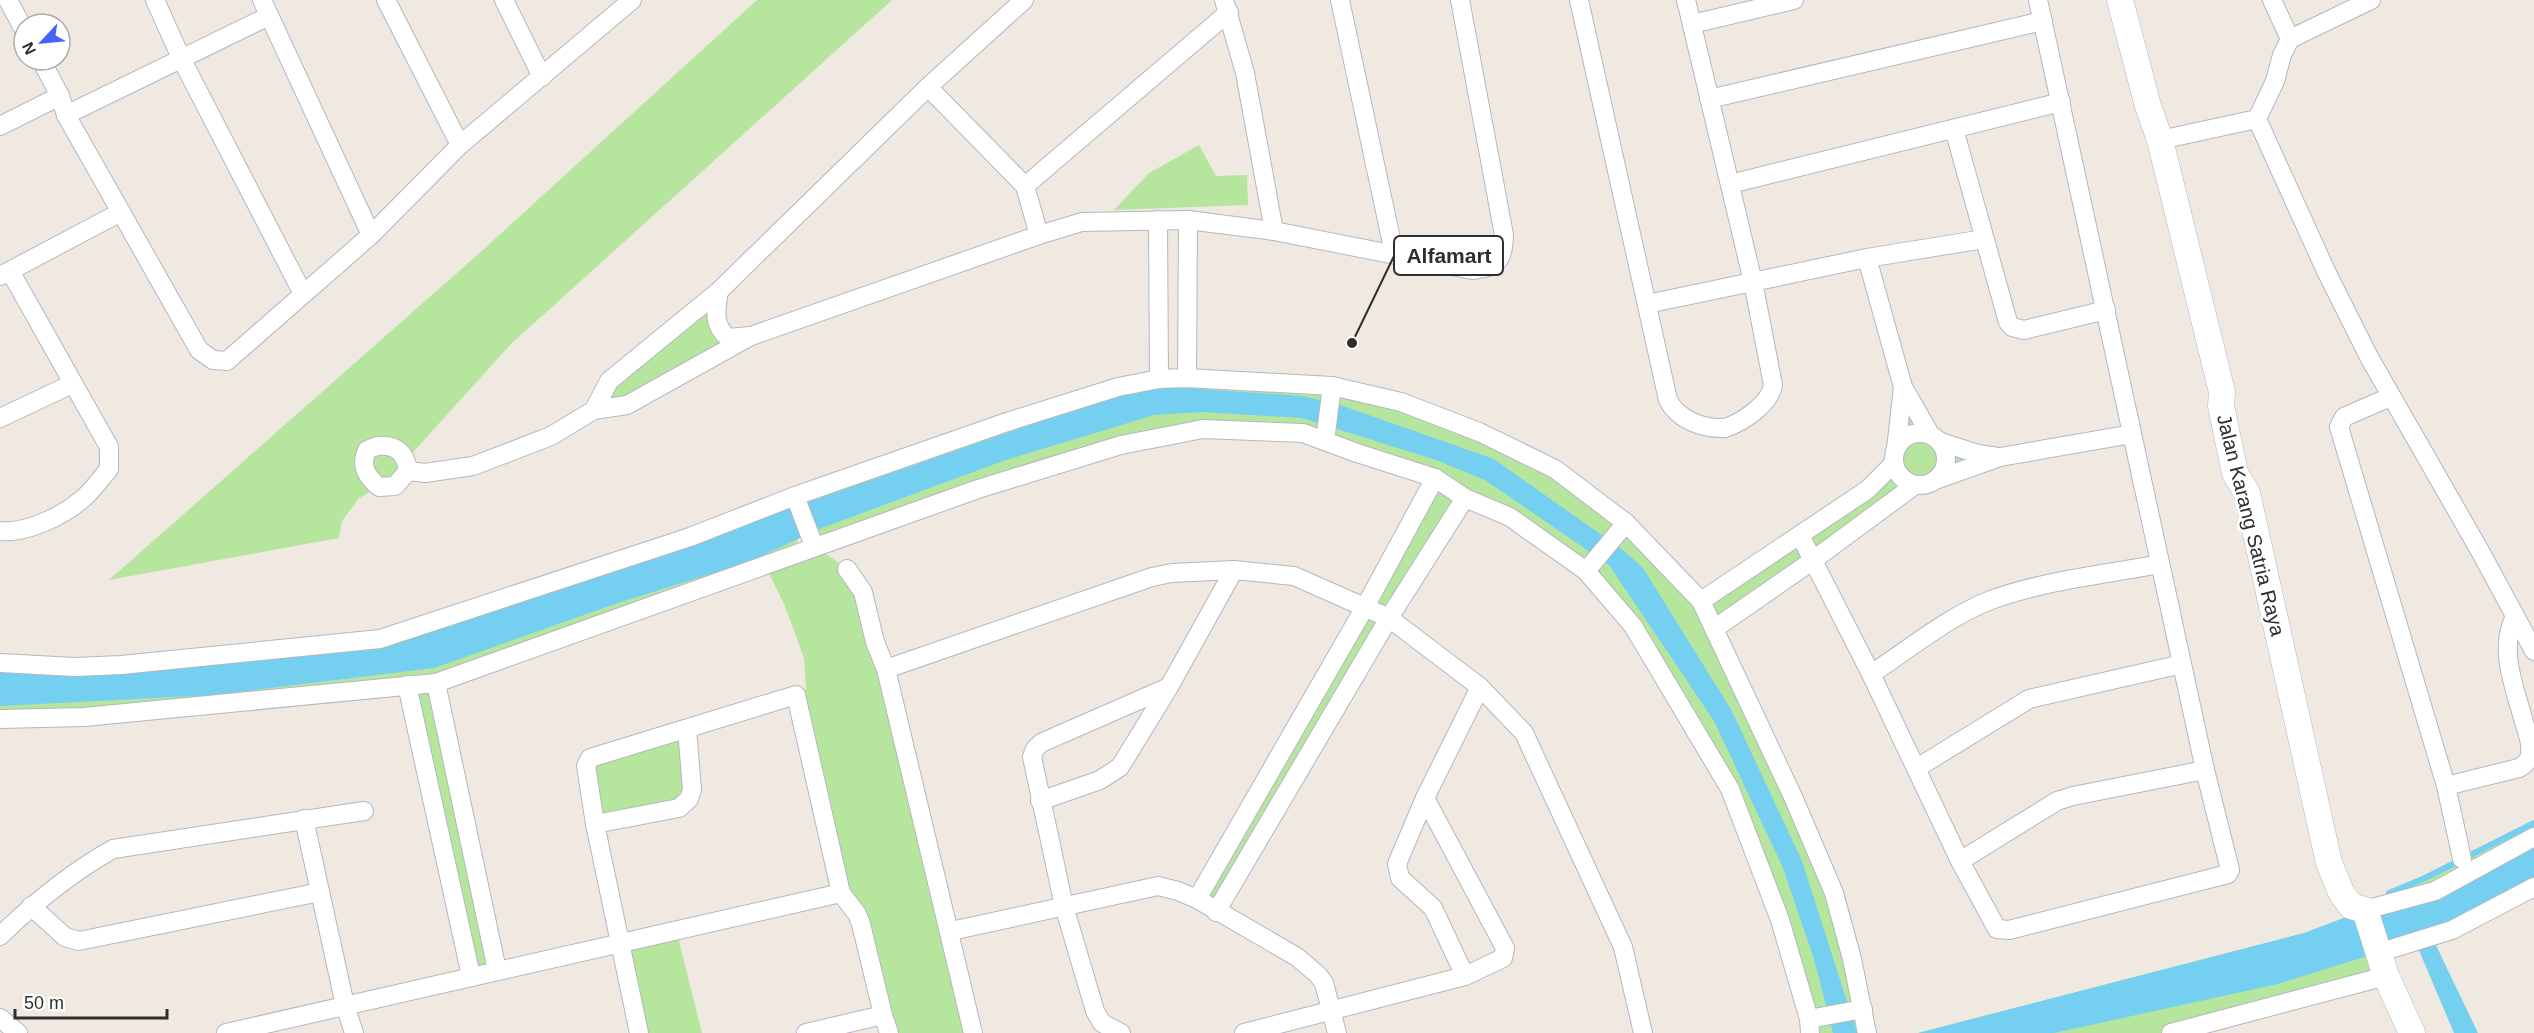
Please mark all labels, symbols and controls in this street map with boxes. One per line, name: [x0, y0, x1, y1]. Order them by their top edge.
north arrow: [12, 12, 72, 72]
text: N: [19, 39, 39, 57]
callout: Alfamart: [1394, 236, 1503, 275]
text: Alfamart: [1406, 244, 1492, 267]
street label: Jalan Karang Satria Raya: [2213, 412, 2289, 639]
scale bar: [15, 982, 166, 1020]
text: 50 m: [24, 993, 64, 1013]

